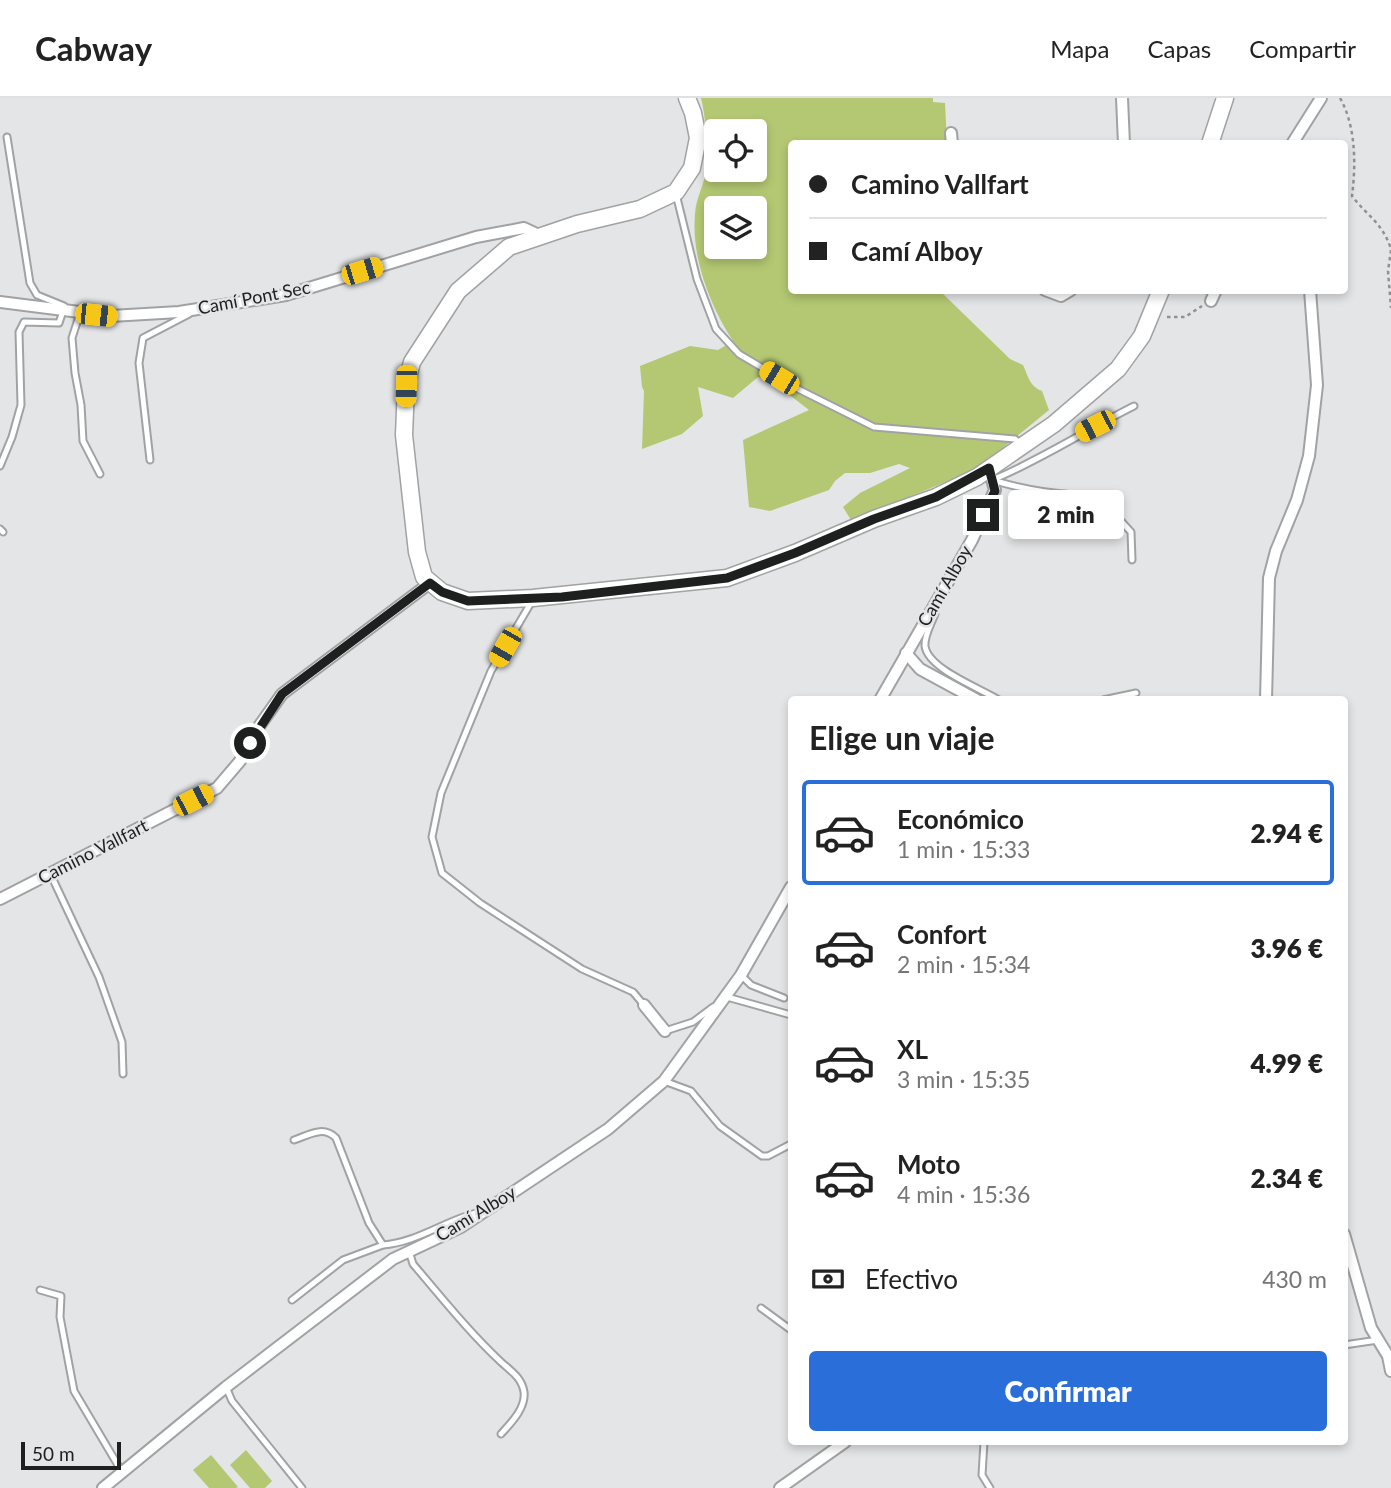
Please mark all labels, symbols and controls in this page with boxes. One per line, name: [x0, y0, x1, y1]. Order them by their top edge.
text: Cabway: [35, 28, 152, 68]
text: Mapa: [1050, 34, 1109, 63]
text: Capas: [1147, 34, 1211, 63]
text: Compartir: [1249, 34, 1356, 63]
map controls: [704, 119, 767, 259]
button: locate: [704, 119, 767, 182]
text: Camino Vallfart: [851, 168, 1029, 200]
button: layers: [704, 196, 767, 259]
text: Camí Alboy: [851, 235, 983, 267]
car: [339, 255, 386, 287]
street label: Camí Pont Sec: [196, 275, 312, 319]
car: [75, 302, 118, 328]
car: [756, 358, 803, 398]
car: [395, 365, 418, 407]
car: [1072, 407, 1119, 445]
callout: 2 min: [1007, 490, 1123, 540]
route end: [967, 499, 999, 531]
text: 2 min: [1037, 500, 1095, 528]
street label: Camí Alboy: [912, 541, 976, 630]
car: [486, 624, 525, 670]
text: Elige un viaje: [809, 718, 994, 757]
route start: [234, 727, 266, 759]
car: [170, 781, 217, 819]
icon: car: [813, 801, 876, 864]
text: Económico: [897, 803, 1024, 835]
street label: Camino Vallfart: [34, 814, 152, 888]
text: 2.94 €: [1250, 817, 1323, 849]
text: 1 min · 15:33: [897, 835, 1030, 863]
icon: car: [813, 916, 876, 979]
text: Confort: [897, 918, 987, 950]
text: 3.96 €: [1250, 932, 1323, 964]
text: 2 min · 15:34: [897, 950, 1030, 978]
icon: car: [813, 1031, 876, 1094]
text: XL: [897, 1033, 928, 1065]
text: 4.99 €: [1250, 1047, 1323, 1079]
text: 3 min · 15:35: [897, 1065, 1030, 1093]
icon: car: [813, 1146, 876, 1209]
text: Moto: [897, 1148, 960, 1180]
text: 2.34 €: [1250, 1162, 1323, 1194]
street label: Camí Alboy: [431, 1180, 520, 1246]
text: 4 min · 15:36: [897, 1180, 1030, 1208]
icon: cash: [809, 1260, 847, 1298]
text: Efectivo: [865, 1263, 958, 1295]
text: 430 m: [1262, 1265, 1327, 1293]
button: Confirmar: [809, 1351, 1327, 1431]
scale bar: [21, 1439, 121, 1471]
text: 50 m: [32, 1442, 75, 1465]

